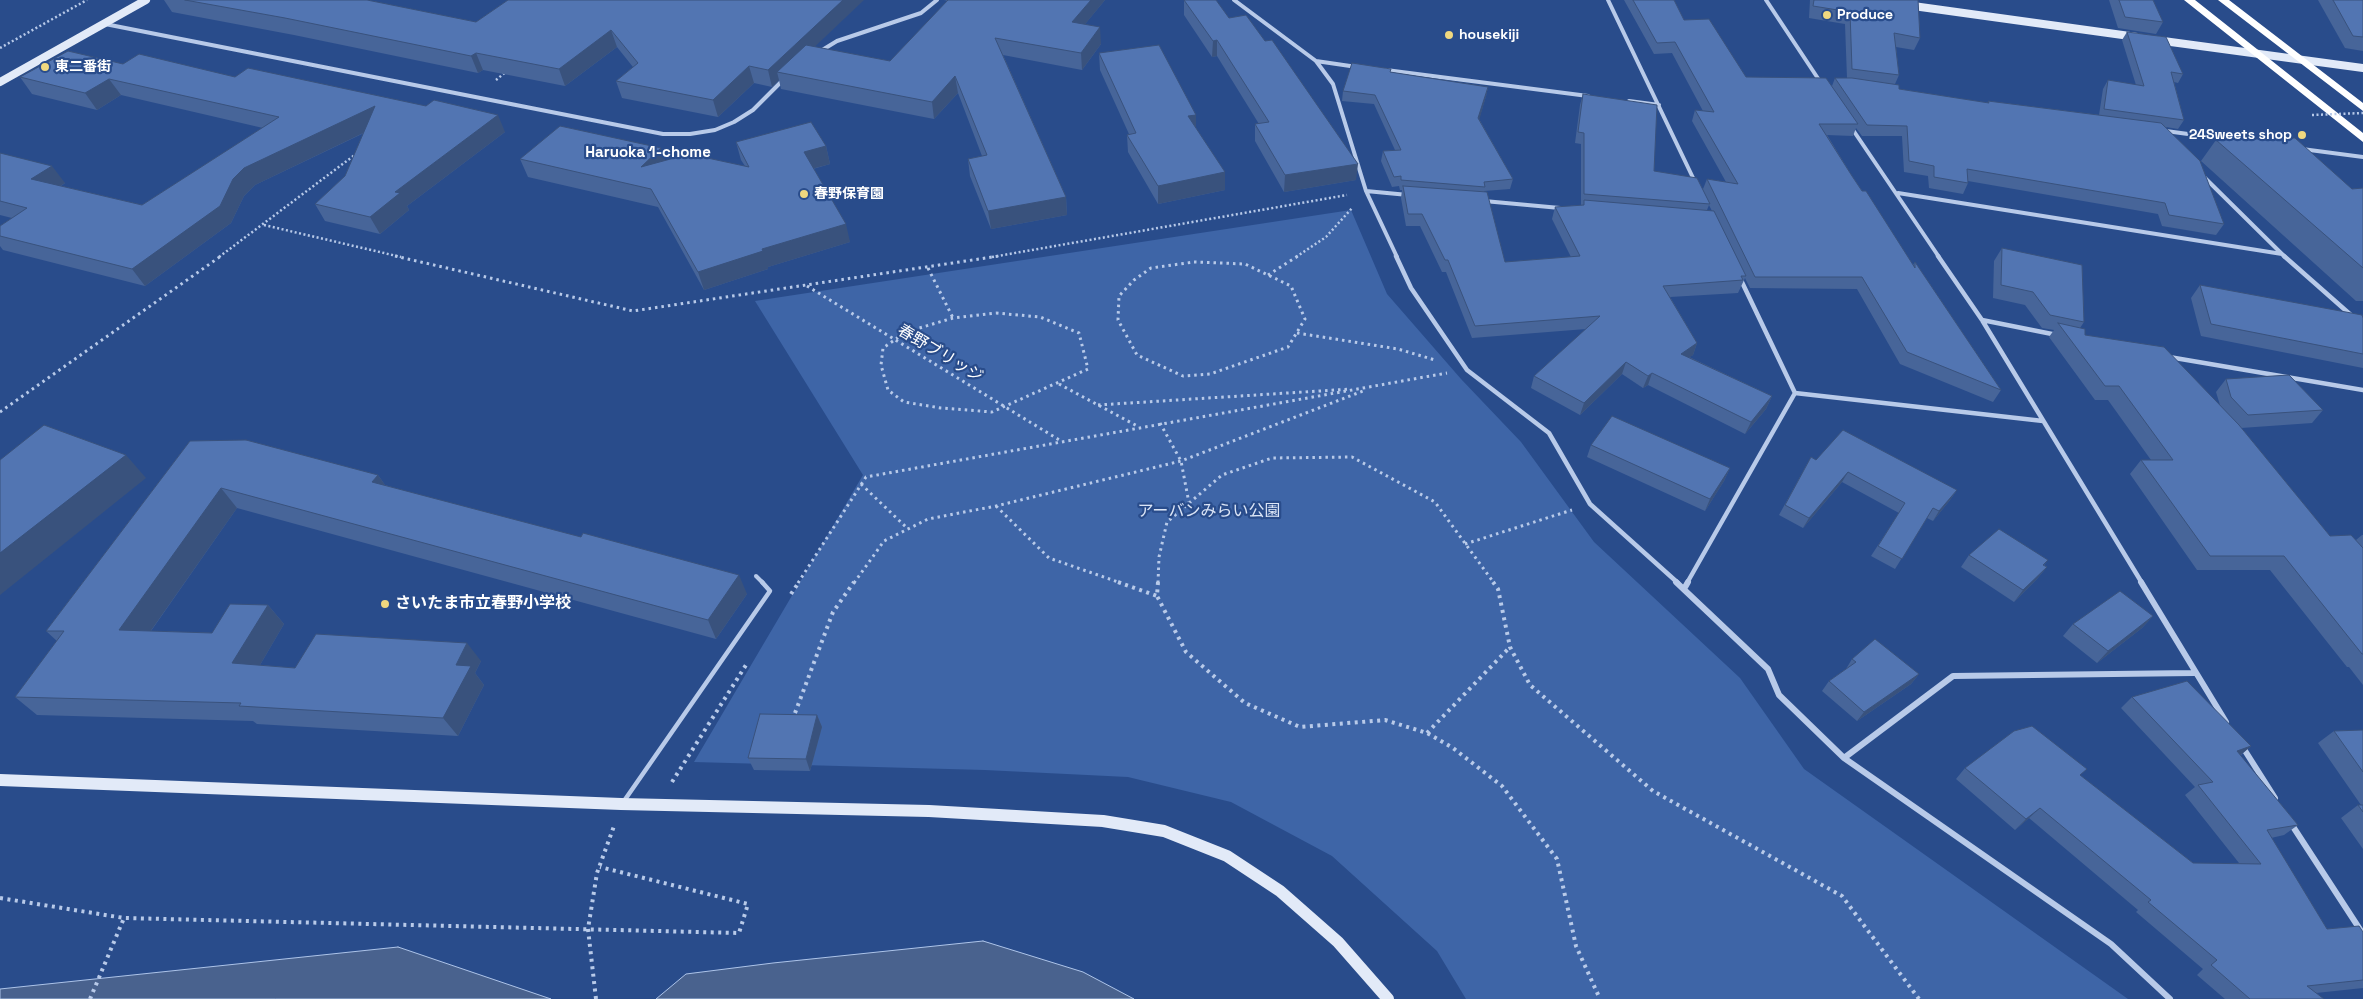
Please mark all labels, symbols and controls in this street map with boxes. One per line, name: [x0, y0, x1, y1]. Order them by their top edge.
place label: Produce: [1837, 7, 1893, 23]
marker: Produce: [1821, 9, 1833, 21]
place label: housekiji: [1459, 27, 1519, 43]
marker: housekiji: [1443, 29, 1455, 41]
place label: 東二番街: [55, 59, 111, 75]
marker: 東二番街: [39, 61, 51, 73]
place label: 24Sweets shop: [2189, 127, 2292, 143]
marker: 24Sweets shop: [2296, 129, 2308, 141]
district label: Haruoka 1-chome: [585, 144, 711, 162]
place label: 春野保育園: [814, 186, 884, 202]
marker: 春野保育園: [798, 188, 810, 200]
street label: 春野ブリッジ: [894, 321, 986, 387]
park label: アーバンみらい公園: [1137, 502, 1281, 522]
place label: さいたま市立春野小学校: [395, 594, 571, 614]
marker: さいたま市立春野小学校: [379, 598, 391, 610]

